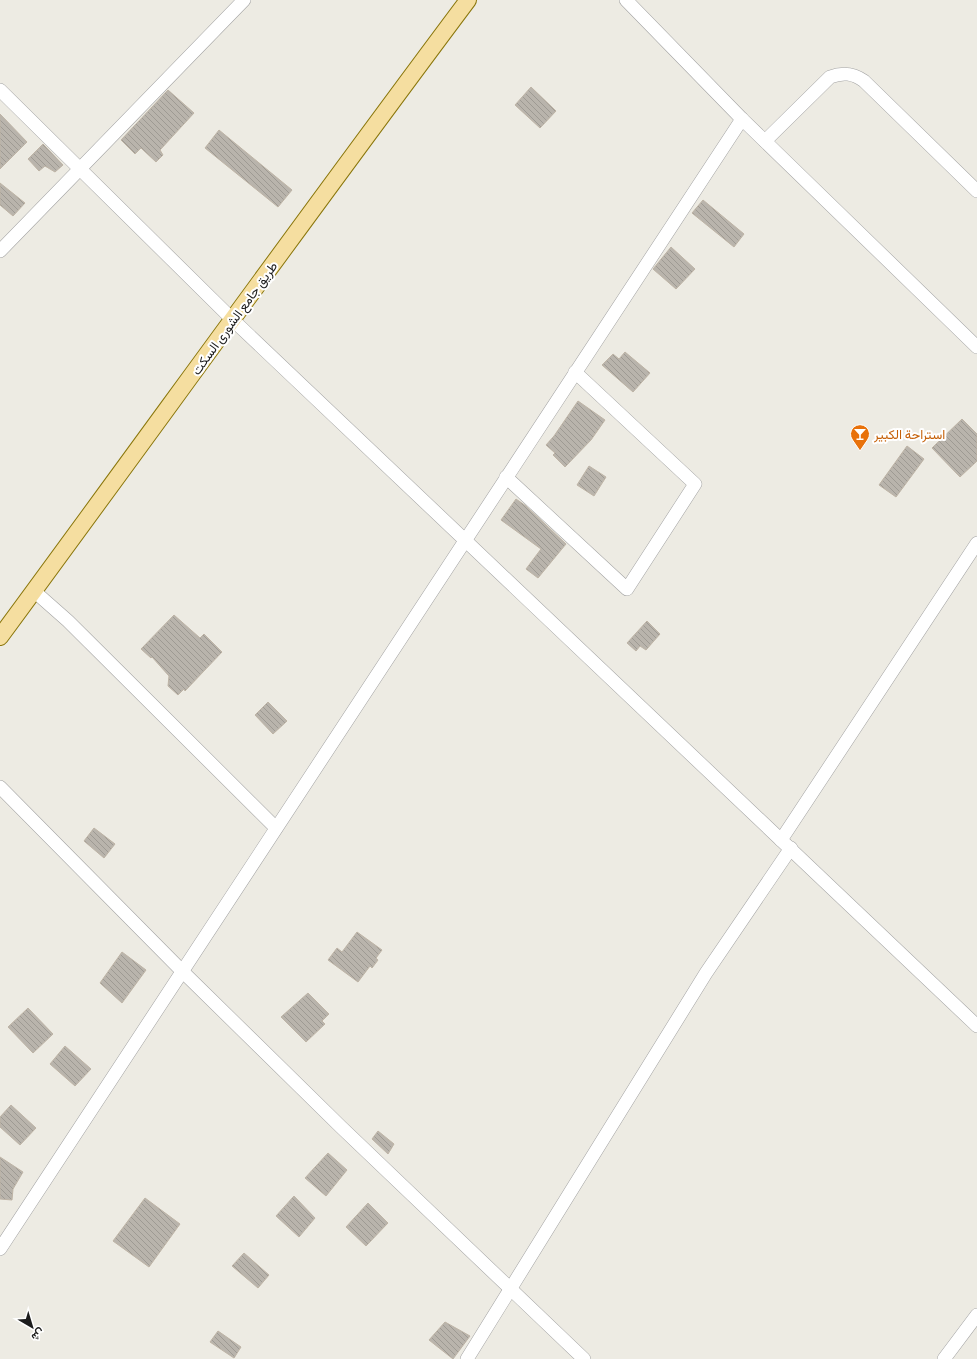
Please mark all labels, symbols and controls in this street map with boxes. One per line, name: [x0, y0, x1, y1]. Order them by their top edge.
street label: طريق جامع الشورى السكت: [187, 258, 282, 379]
bar icon: استراحة الكبير: [849, 423, 871, 451]
place label: استراحة الكبير: [873, 425, 945, 443]
north arrow: [12, 1307, 52, 1347]
text: ش: [29, 1325, 48, 1345]

